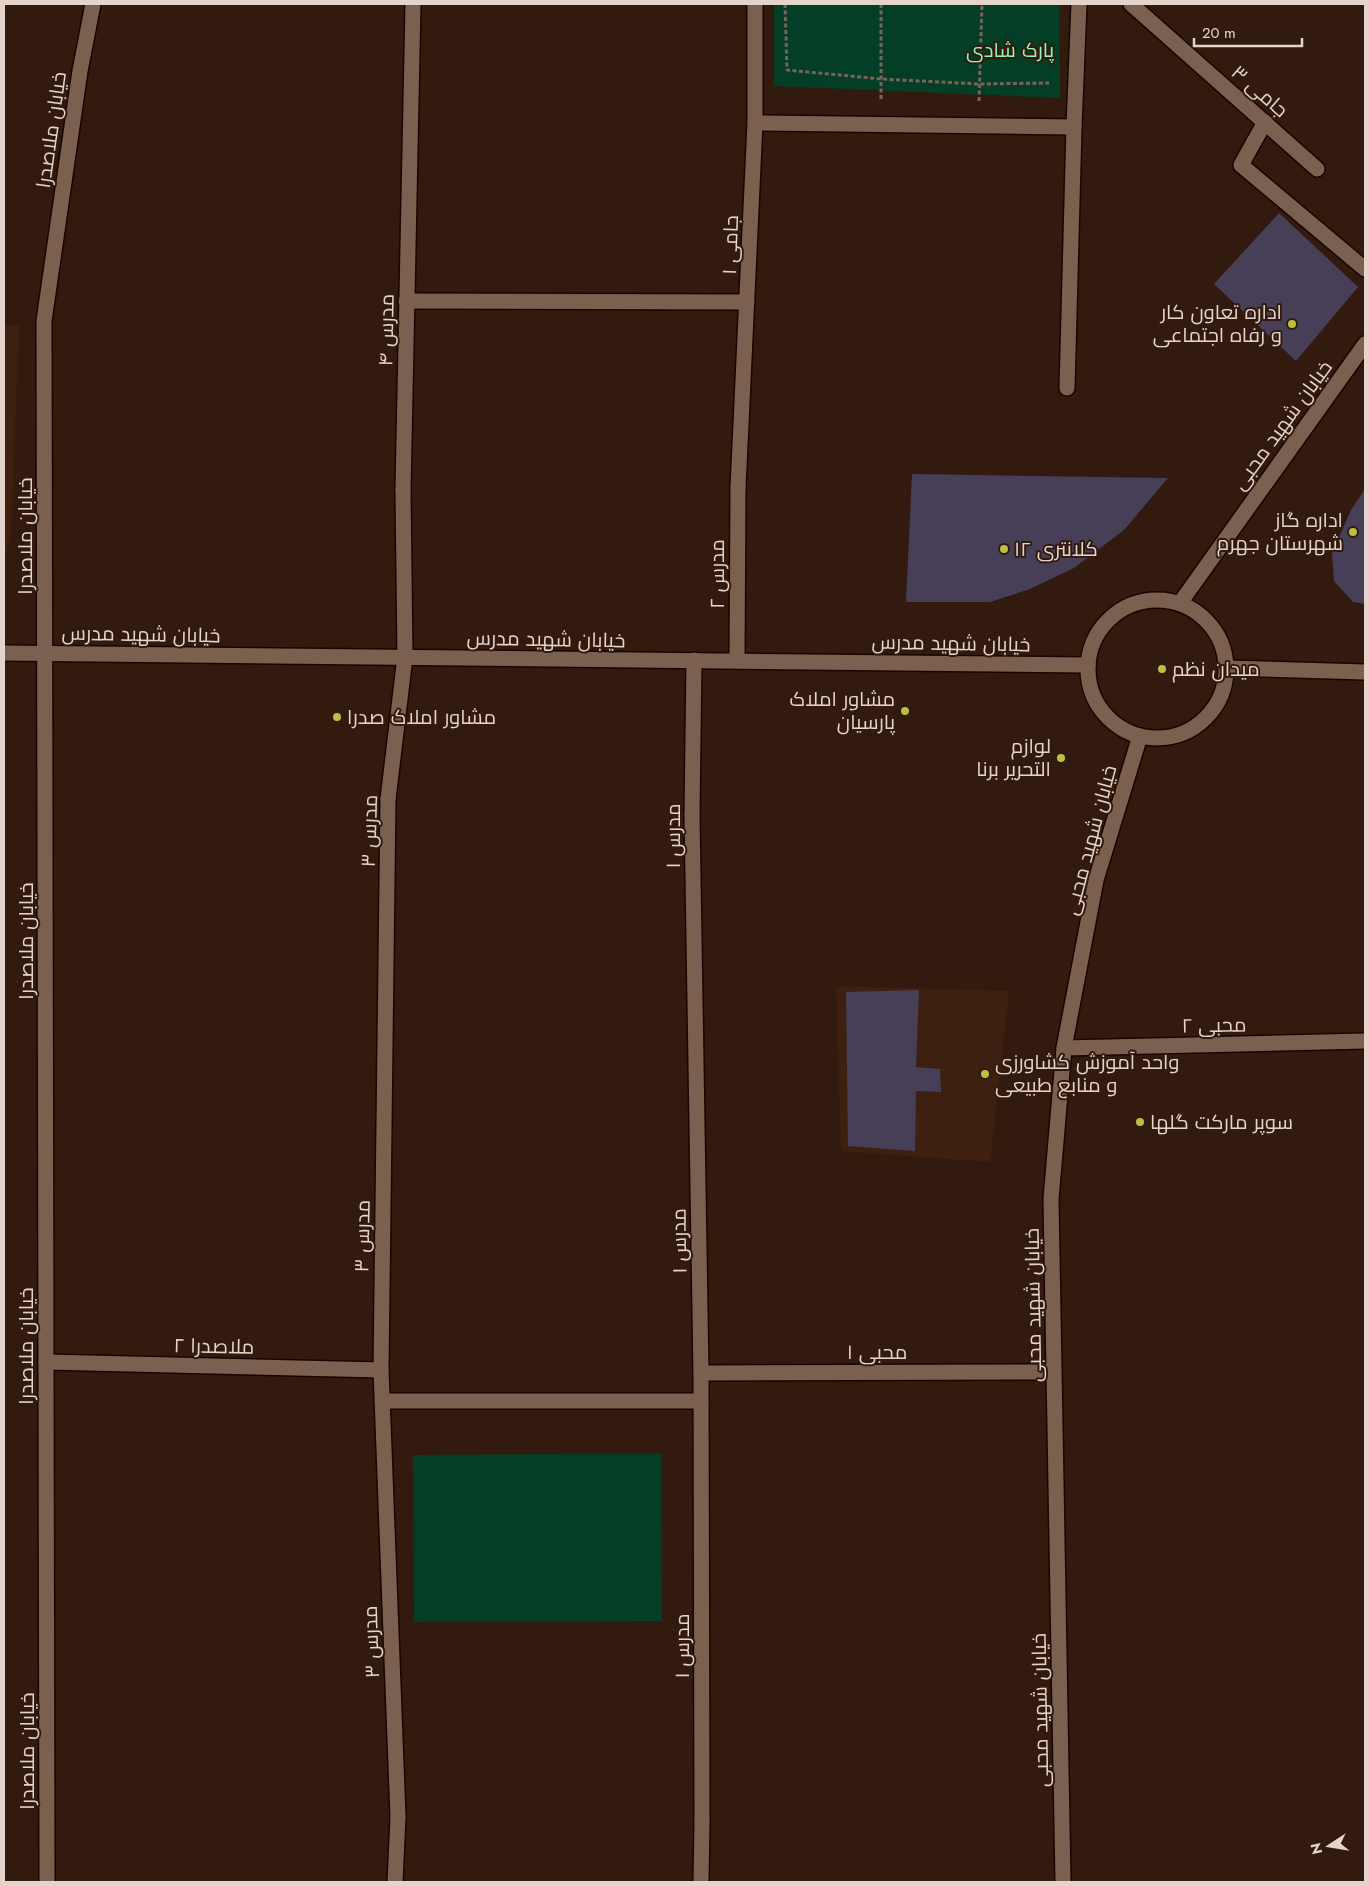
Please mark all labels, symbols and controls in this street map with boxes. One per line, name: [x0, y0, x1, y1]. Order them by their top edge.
scale bar: [1194, 15, 1302, 47]
text: 20 m: [1202, 22, 1236, 44]
park label: پارک شادی: [966, 36, 1055, 65]
street label: جامی ۳: [1225, 58, 1294, 124]
street label: خیابان ملاصدرا: [29, 70, 74, 190]
street label: جامی ۱: [715, 215, 746, 275]
street label: مدرس ۴: [371, 294, 402, 366]
place label: اداره تعاون کار و رفاه اجتماعی: [1153, 298, 1282, 350]
marker: اداره تعاون کار و رفاه اجتماعی: [1286, 318, 1298, 330]
street label: خیابان شهید محبی: [1225, 354, 1339, 496]
street label: خیابان ملاصدرا: [11, 477, 40, 595]
place label: اداره گاز شهرستان جهرم: [1217, 506, 1343, 558]
marker: اداره گاز شهرستان جهرم: [1347, 526, 1359, 538]
place label: کلانتری ۱۲: [1014, 535, 1098, 564]
street label: مدرس ۲: [703, 539, 732, 609]
marker: کلانتری ۱۲: [998, 543, 1010, 555]
street label: خیابان شهید مدرس: [61, 619, 221, 650]
street label: خیابان شهید مدرس: [466, 624, 626, 655]
street label: خیابان شهید مدرس: [871, 628, 1031, 659]
place label: میدان نظم: [1172, 655, 1260, 684]
marker: میدان نظم: [1156, 663, 1168, 675]
place label: مشاور املاک پارسیان: [790, 685, 896, 737]
place label: مشاور املاک صدرا: [347, 703, 496, 732]
marker: مشاور املاک پارسیان: [899, 705, 911, 717]
marker: مشاور املاک صدرا: [331, 711, 343, 723]
place label: لوازم التحریر برنا: [976, 732, 1051, 784]
marker: لوازم التحریر برنا: [1055, 752, 1067, 764]
street label: خیابان شهید محبی: [1057, 762, 1124, 918]
street label: مدرس ۳: [354, 794, 385, 868]
street label: مدرس ۱: [659, 803, 688, 869]
street label: خیابان ملاصدرا: [12, 882, 41, 1000]
street label: محبی ۲: [1181, 1010, 1247, 1041]
place label: واحد آموزش کشاورزی و منابع طبیعی: [995, 1048, 1179, 1100]
marker: واحد آموزش کشاورزی و منابع طبیعی: [979, 1068, 991, 1080]
place label: سوپر مارکت گلها: [1150, 1108, 1293, 1137]
marker: سوپر مارکت گلها: [1134, 1116, 1146, 1128]
street label: مدرس ۳: [347, 1199, 378, 1273]
street label: مدرس ۱: [664, 1208, 695, 1274]
street label: خیابان شهید محبی: [1018, 1228, 1049, 1382]
street label: خیابان ملاصدرا: [12, 1287, 41, 1405]
street label: ملاصدرا ۲: [173, 1331, 255, 1362]
street label: محبی ۱: [847, 1338, 907, 1367]
street label: مدرس ۳: [356, 1605, 387, 1679]
street label: مدرس ۱: [668, 1613, 697, 1679]
street label: خیابان شهید محبی: [1025, 1633, 1056, 1787]
street label: خیابان ملاصدرا: [13, 1692, 42, 1810]
north arrow: [1304, 1821, 1354, 1871]
text: N: [1305, 1841, 1327, 1856]

